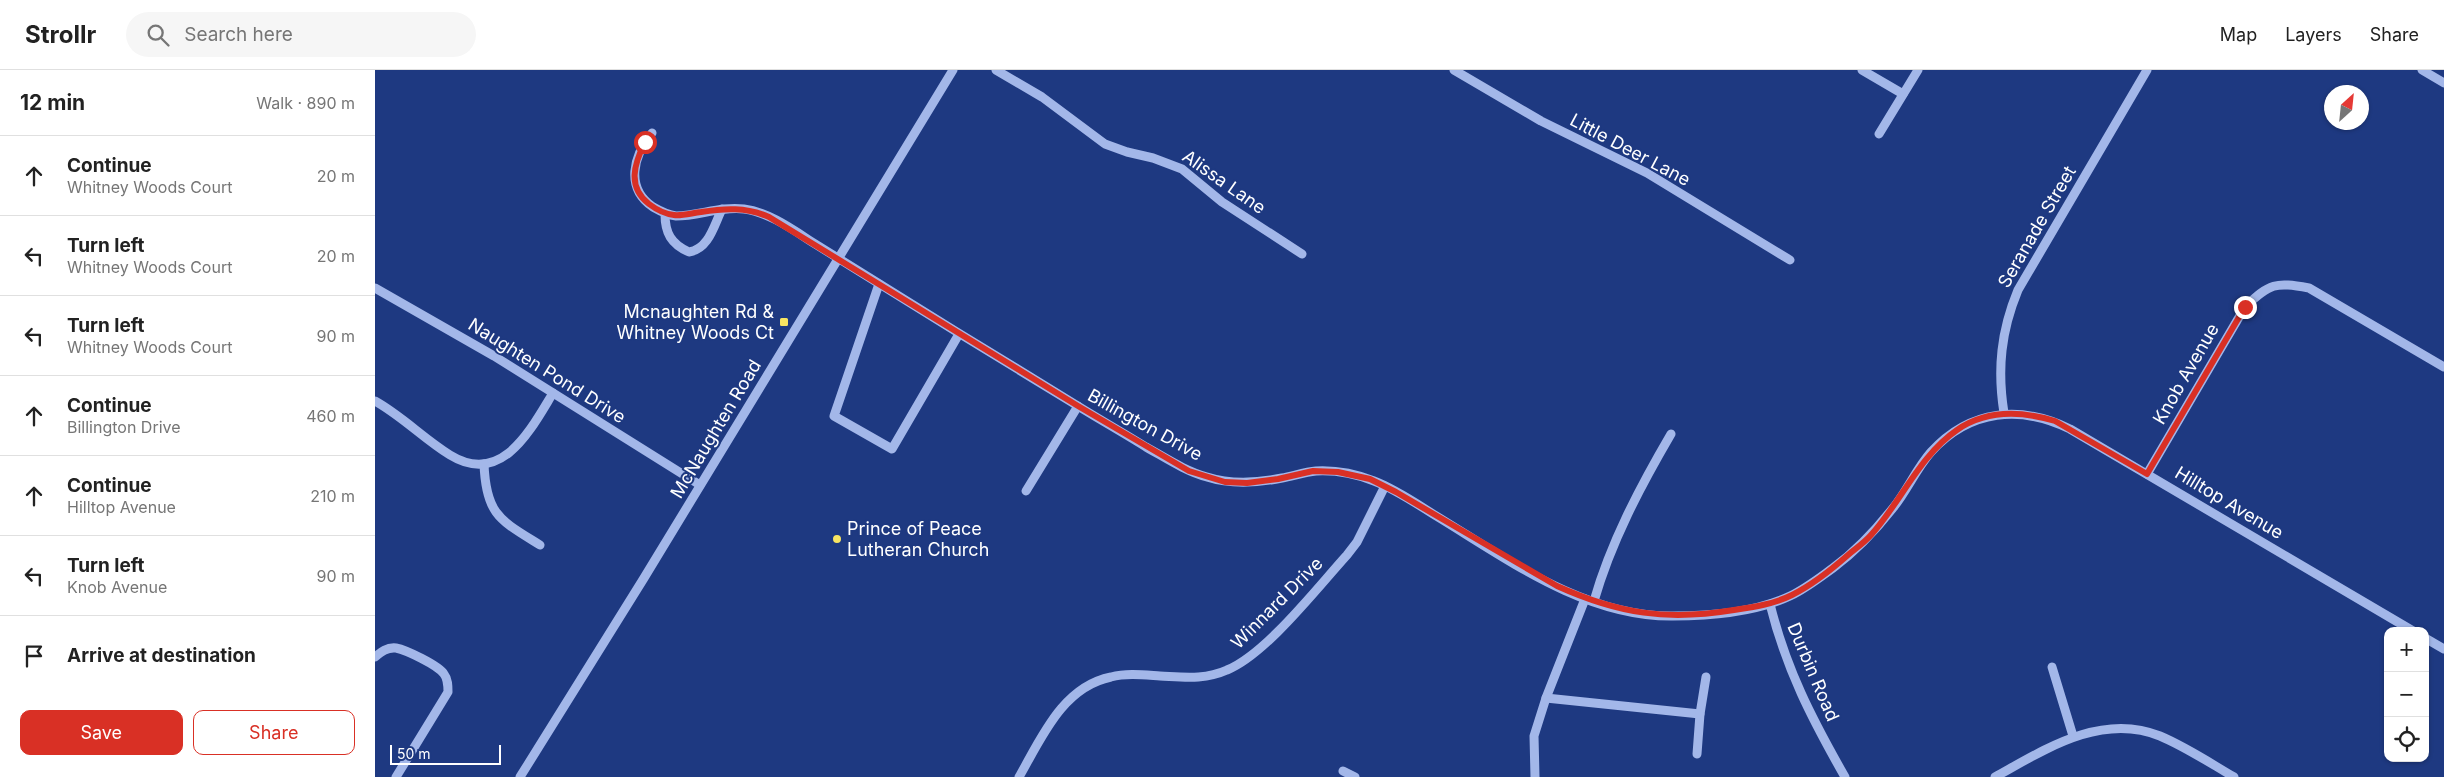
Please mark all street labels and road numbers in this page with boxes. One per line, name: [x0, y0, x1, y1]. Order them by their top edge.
street label: Little Deer Lane: [1567, 109, 1694, 190]
street label: Alissa Lane: [1179, 145, 1270, 218]
street label: Seranade Street: [1993, 162, 2080, 291]
street label: Naughten Pond Drive: [465, 314, 630, 428]
street label: Knob Avenue: [2148, 320, 2223, 428]
street label: McNaughten Road: [666, 356, 765, 502]
street label: Billington Drive: [1084, 384, 1206, 465]
street label: Hilltop Avenue: [2171, 462, 2287, 543]
street label: Winnard Drive: [1227, 553, 1327, 653]
street label: Durbin Road: [1783, 619, 1844, 724]

